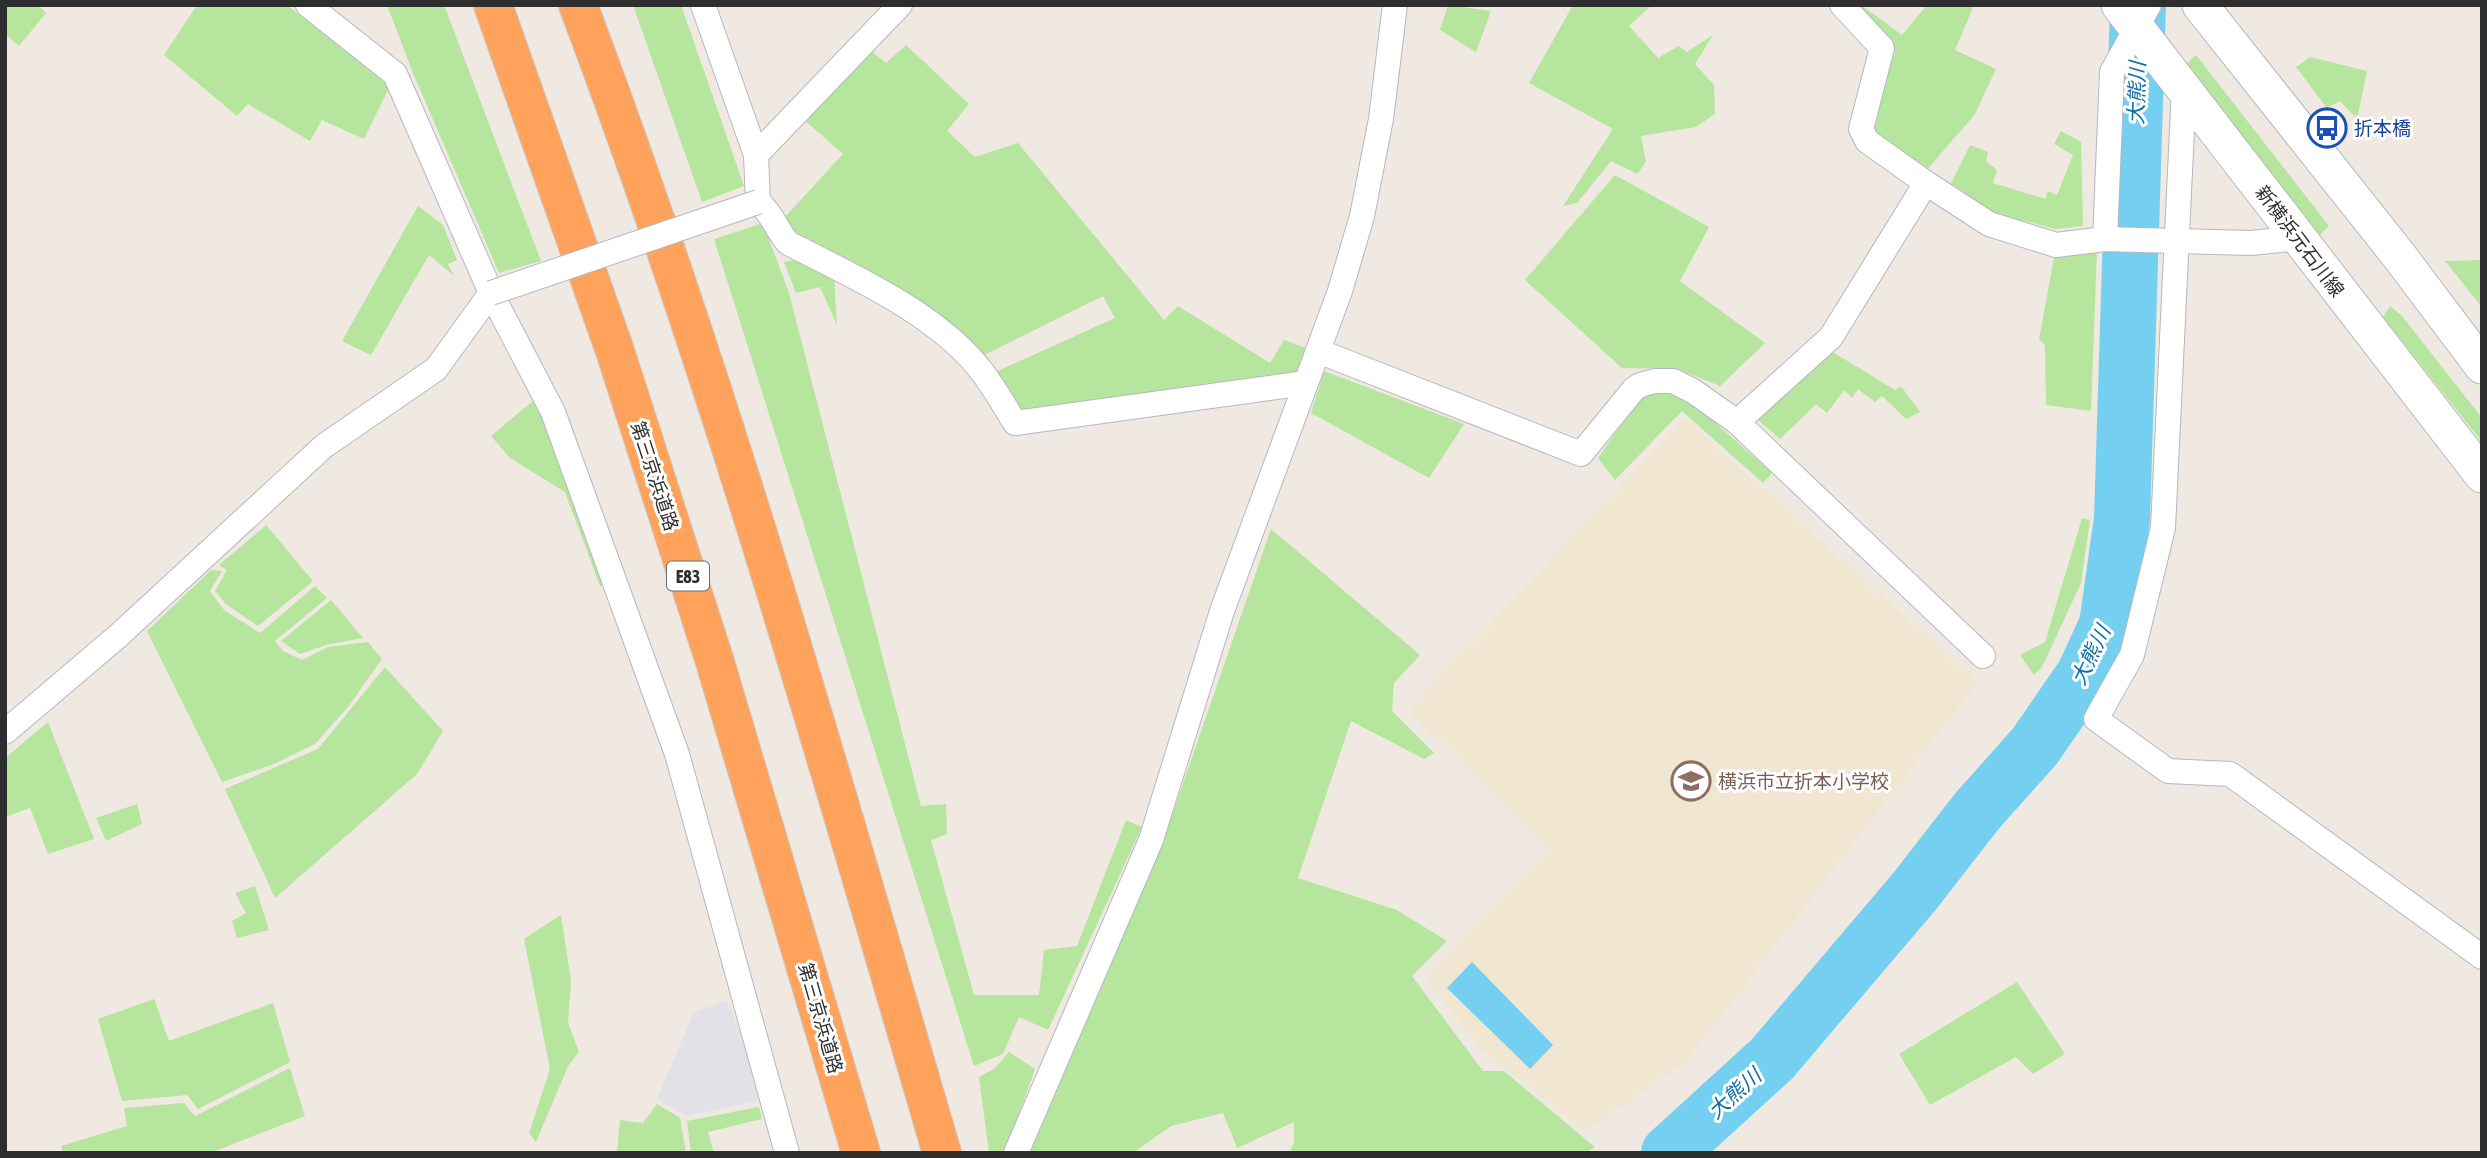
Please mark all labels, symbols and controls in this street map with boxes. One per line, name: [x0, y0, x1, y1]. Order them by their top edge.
water label: 大熊川: [2123, 59, 2149, 125]
bus stop icon: 折本橋: [2306, 107, 2348, 149]
place label: 折本橋: [2354, 117, 2411, 139]
street label: 新横浜元石川線: [2251, 181, 2349, 301]
street label: 第三京浜道路: [627, 418, 683, 534]
road number: E83: [667, 562, 709, 590]
water label: 大熊川: [2065, 620, 2115, 689]
school or university icon: 横浜市立折本小学校: [1670, 760, 1712, 802]
place label: 横浜市立折本小学校: [1718, 770, 1889, 792]
street label: 第三京浜道路: [795, 960, 847, 1076]
water label: 大熊川: [1703, 1062, 1767, 1123]

